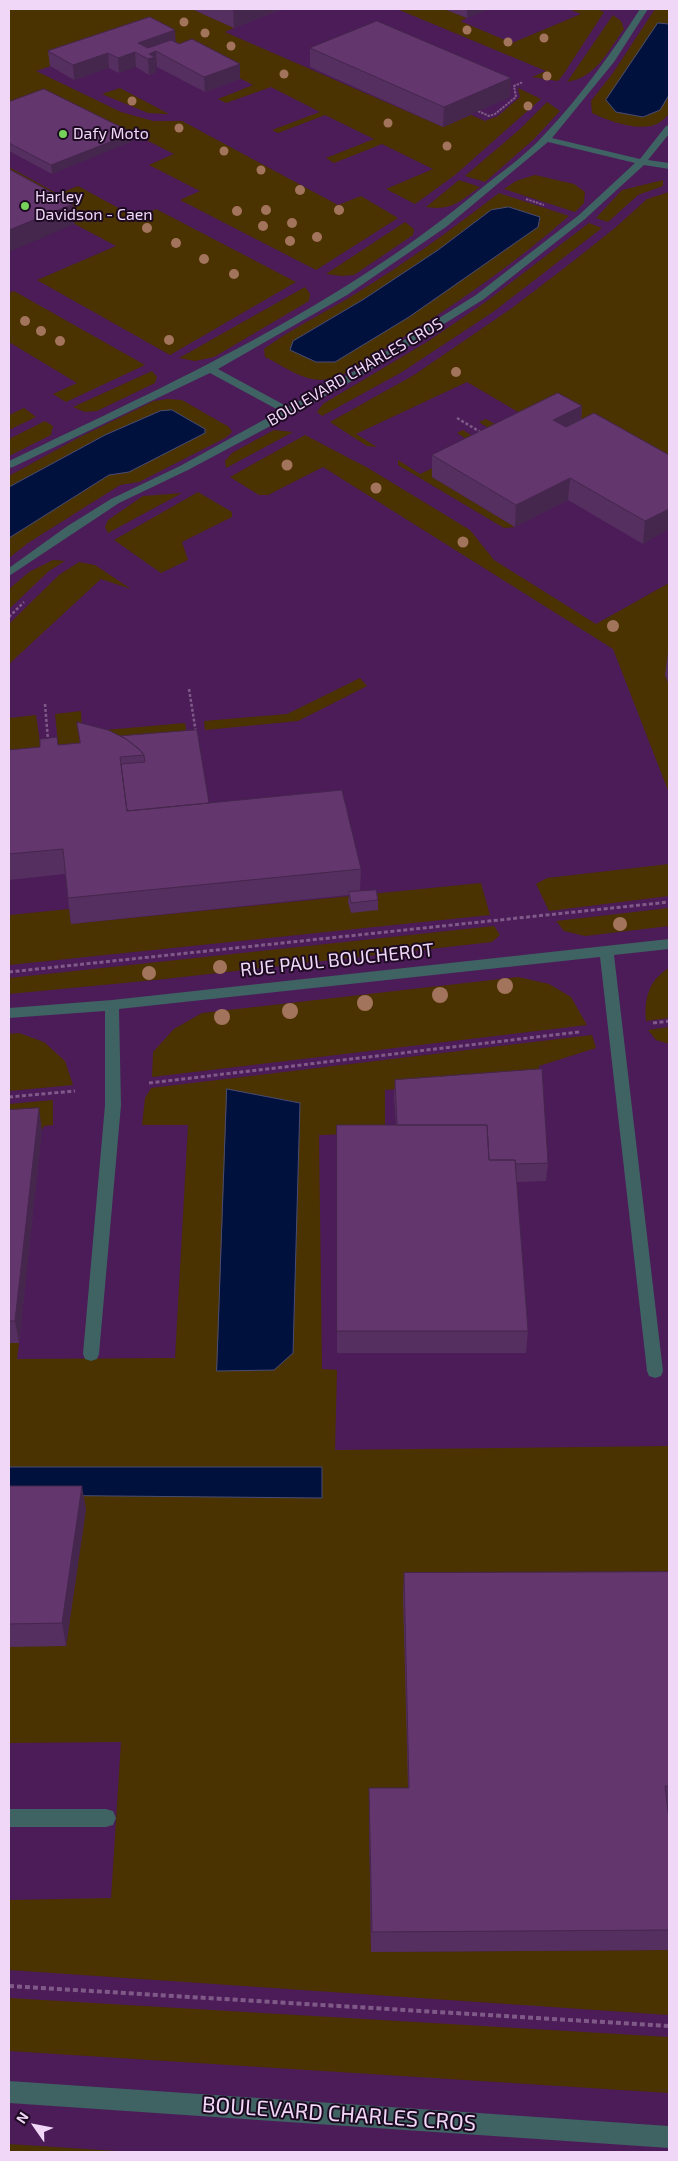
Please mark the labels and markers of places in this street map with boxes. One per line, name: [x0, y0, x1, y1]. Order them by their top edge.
place label: Dafy Moto: [73, 124, 149, 144]
marker: Dafy Moto: [57, 128, 69, 140]
place label: Harley Davidson - Caen: [35, 187, 153, 225]
marker: Harley Davidson - Caen: [19, 200, 31, 212]

